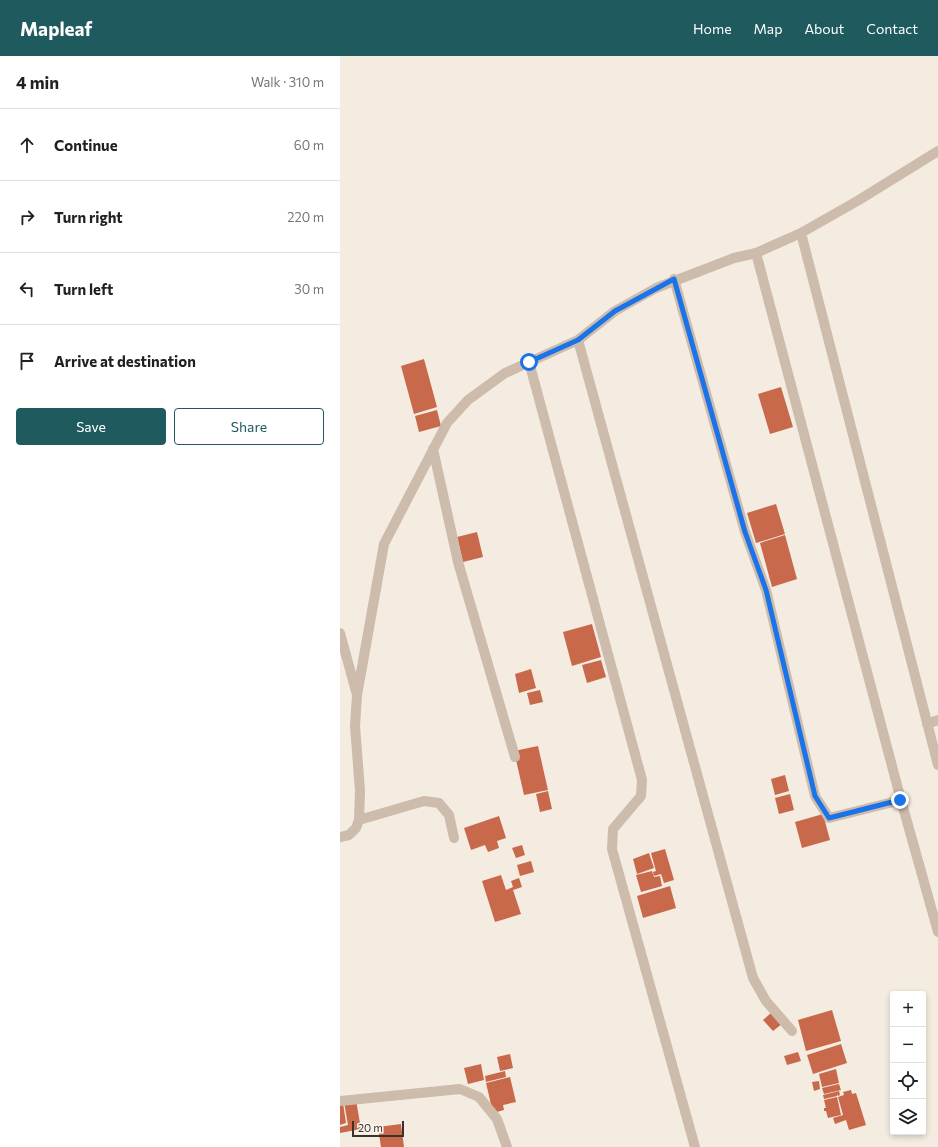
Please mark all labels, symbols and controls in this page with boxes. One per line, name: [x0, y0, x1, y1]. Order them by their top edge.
text: Mapleaf: [20, 17, 92, 40]
text: Home: [693, 20, 732, 37]
text: Map: [754, 20, 782, 37]
text: About: [804, 20, 844, 37]
text: Contact: [866, 20, 918, 37]
text: 4 min: [16, 72, 59, 93]
text: Walk · 310 m: [251, 74, 324, 90]
icon: ahead: [16, 134, 38, 156]
text: Continue: [54, 136, 118, 154]
text: 60 m: [294, 137, 324, 153]
icon: right: [16, 206, 38, 228]
text: Turn right: [54, 208, 123, 226]
text: 220 m: [287, 209, 324, 225]
icon: left: [16, 278, 38, 300]
text: Turn left: [54, 280, 113, 298]
text: 30 m: [294, 281, 324, 297]
icon: arrive: [16, 350, 38, 372]
text: Arrive at destination: [54, 352, 196, 370]
route start: [520, 353, 538, 371]
button: Save: [16, 408, 166, 445]
button: Share: [174, 408, 324, 445]
route end: [891, 791, 909, 809]
map controls: [890, 991, 926, 1135]
button: +: [890, 991, 926, 1027]
button: −: [890, 1027, 926, 1063]
button: locate: [890, 1063, 926, 1099]
button: layers: [890, 1099, 926, 1135]
scale bar: [352, 1119, 404, 1138]
text: 20 m: [358, 1121, 383, 1134]

